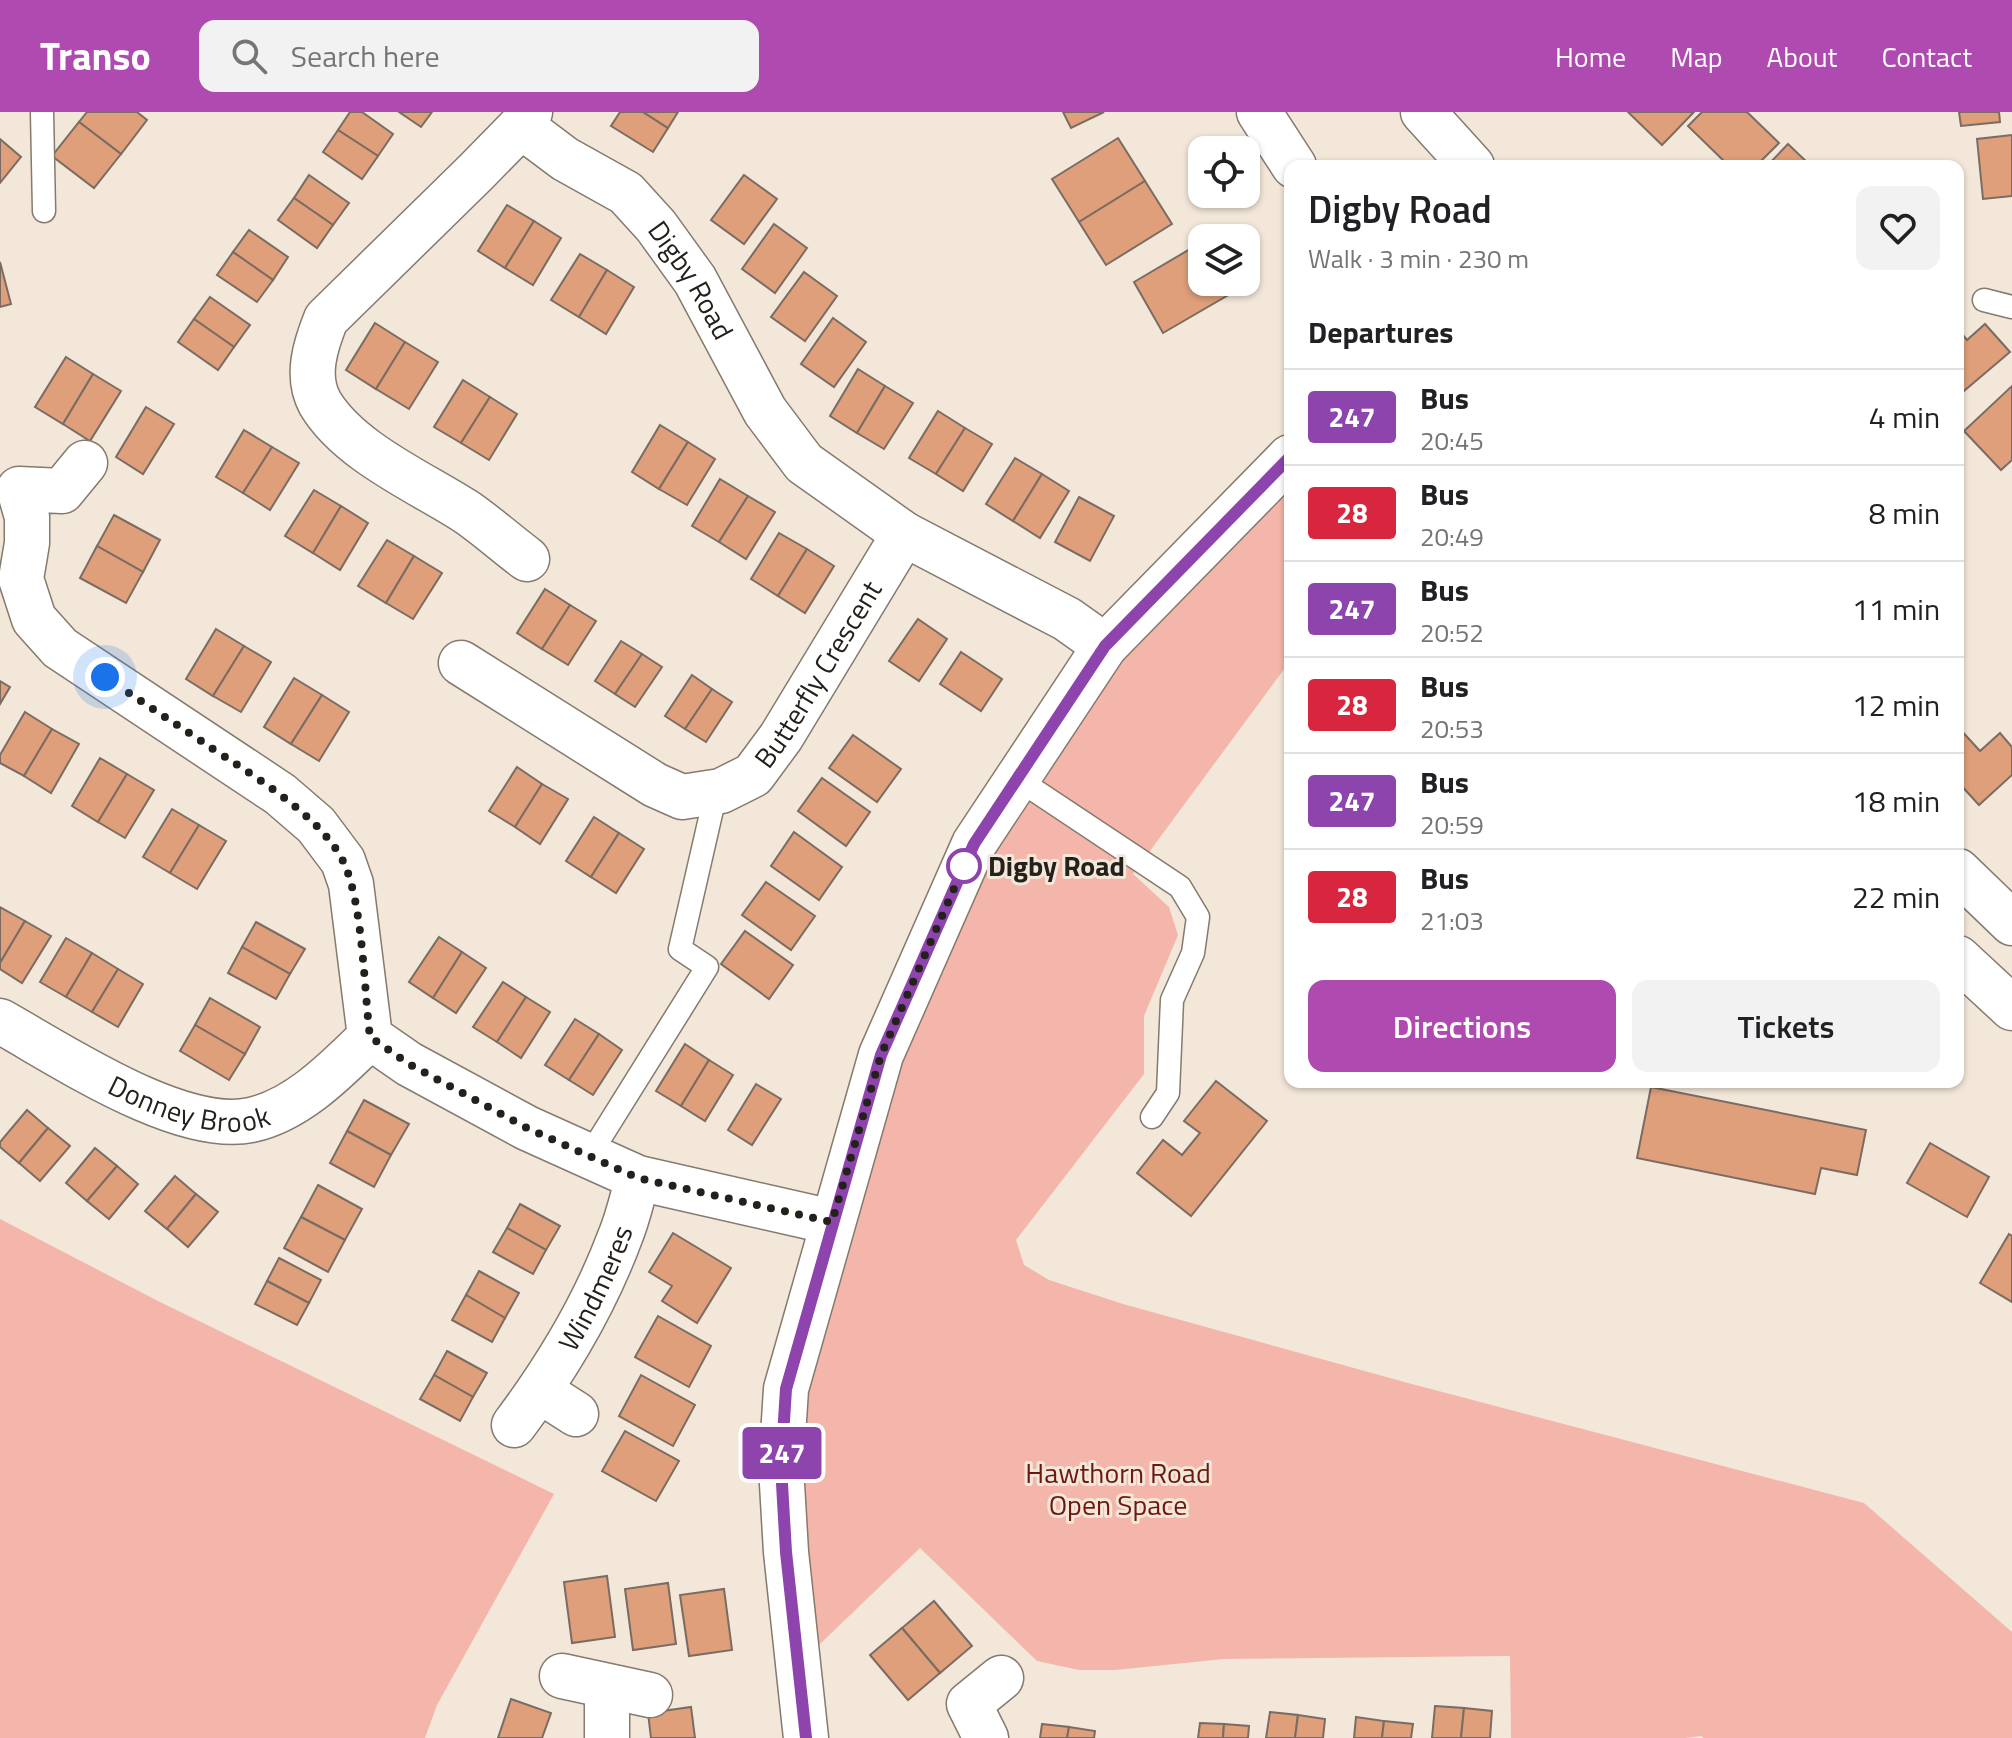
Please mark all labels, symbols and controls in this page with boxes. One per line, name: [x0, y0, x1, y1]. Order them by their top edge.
search box: [199, 20, 759, 92]
text: Transo: [40, 27, 151, 85]
text: Search here: [291, 33, 440, 79]
icon: search: [227, 34, 271, 78]
text: Home: [1555, 35, 1626, 78]
text: Map: [1670, 35, 1723, 78]
text: About: [1767, 35, 1837, 78]
text: Contact: [1881, 35, 1972, 78]
map controls: [1188, 136, 1260, 296]
button: locate: [1188, 136, 1260, 208]
text: Digby Road: [1308, 180, 1492, 238]
button: heart: [1856, 186, 1940, 270]
street label: Digby Road: [638, 211, 745, 347]
button: layers: [1188, 224, 1260, 296]
text: Walk · 3 min · 230 m: [1308, 239, 1529, 278]
text: Departures: [1308, 309, 1453, 355]
text: Bus: [1420, 375, 1469, 421]
text: 4 min: [1869, 394, 1940, 440]
text: 247: [1328, 395, 1376, 438]
text: 20:45: [1420, 421, 1484, 460]
text: Bus: [1420, 471, 1469, 517]
text: 8 min: [1869, 490, 1940, 536]
text: 28: [1336, 491, 1368, 534]
text: 20:49: [1420, 517, 1484, 556]
text: Bus: [1420, 567, 1469, 613]
street label: Butterfly Crescent: [743, 572, 892, 777]
text: 11 min: [1852, 586, 1940, 632]
text: 247: [1328, 587, 1376, 630]
text: 20:52: [1420, 613, 1484, 652]
your location: [85, 657, 125, 697]
text: Bus: [1420, 663, 1469, 709]
text: 12 min: [1852, 682, 1940, 728]
text: 28: [1336, 683, 1368, 726]
text: 20:53: [1420, 709, 1484, 748]
text: Bus: [1420, 759, 1469, 805]
text: 18 min: [1852, 778, 1940, 824]
text: 247: [1328, 779, 1376, 822]
text: 20:59: [1420, 805, 1484, 844]
place label: Digby Road: [988, 844, 1125, 887]
marker: Digby Road: [947, 849, 981, 883]
text: Bus: [1420, 855, 1469, 901]
text: 22 min: [1852, 874, 1940, 920]
text: 28: [1336, 875, 1368, 918]
text: 21:03: [1420, 901, 1484, 940]
button: Directions: [1308, 980, 1616, 1072]
button: Tickets: [1632, 980, 1940, 1072]
street label: Donney Brook: [101, 1064, 275, 1143]
street label: Windmeres: [547, 1219, 644, 1359]
line badge: 247: [736, 1427, 828, 1479]
text: 247: [758, 1431, 806, 1474]
park label: Hawthorn Road Open Space: [1025, 1451, 1211, 1526]

